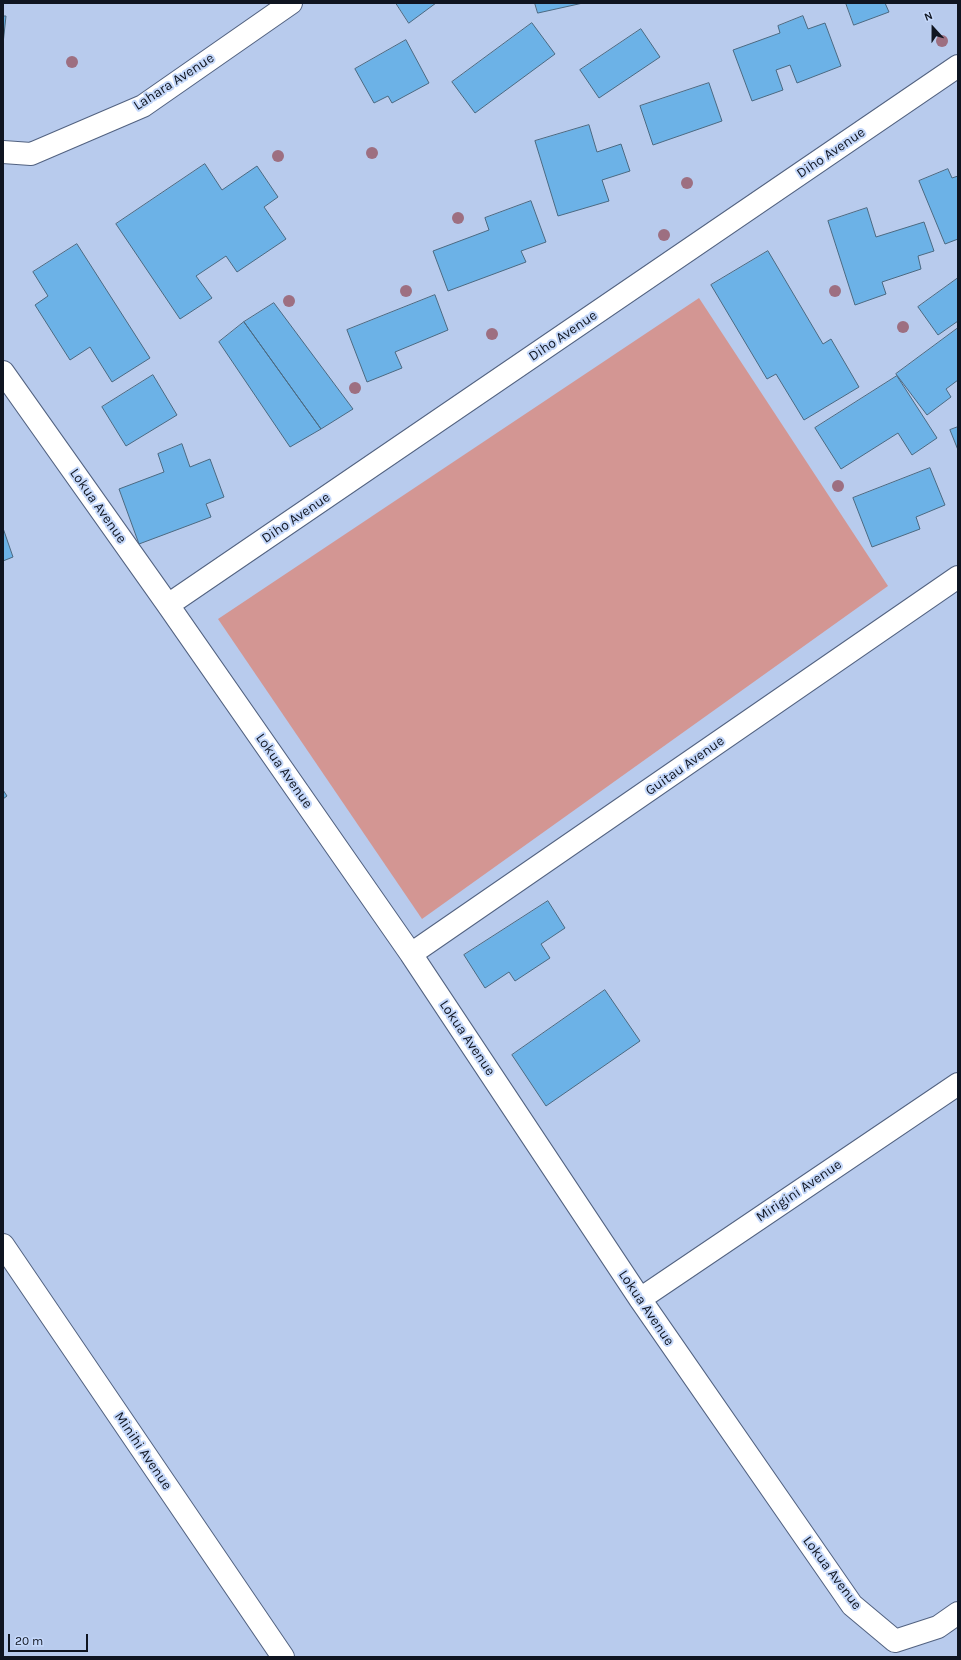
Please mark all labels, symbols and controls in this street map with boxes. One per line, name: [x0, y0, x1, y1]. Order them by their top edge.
north arrow: [913, 8, 953, 48]
text: N: [923, 9, 935, 24]
street label: Lahara Avenue: [131, 50, 217, 114]
street label: Diho Avenue: [794, 124, 868, 182]
street label: Diho Avenue: [526, 307, 600, 365]
street label: Lokua Avenue: [66, 465, 130, 547]
street label: Diho Avenue: [259, 489, 333, 547]
street label: Lokua Avenue: [252, 730, 316, 812]
street label: Guitau Avenue: [642, 733, 728, 799]
street label: Lokua Avenue: [436, 997, 498, 1079]
street label: Mirigini Avenue: [753, 1156, 845, 1226]
street label: Lokua Avenue: [615, 1267, 677, 1349]
street label: Minihi Avenue: [111, 1409, 175, 1493]
street label: Lokua Avenue: [799, 1533, 865, 1613]
scale bar: [10, 1626, 90, 1652]
text: 20 m: [15, 1634, 43, 1648]

